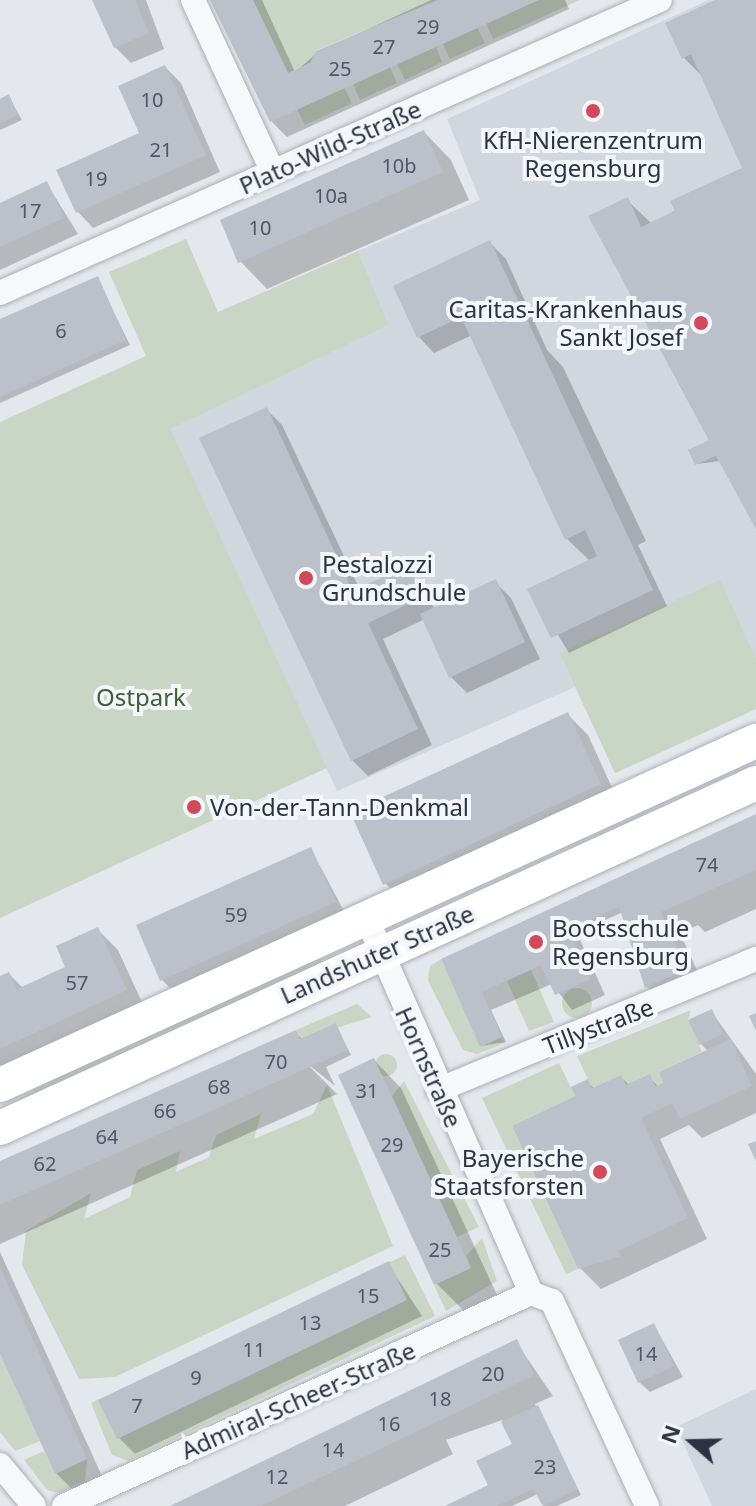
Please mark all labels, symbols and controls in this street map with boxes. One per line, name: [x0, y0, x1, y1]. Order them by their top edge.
house number: 29: [417, 14, 439, 38]
house number: 27: [373, 34, 395, 58]
house number: 25: [329, 56, 351, 80]
house number: 10: [141, 87, 163, 111]
street label: Plato-Wild-Straße: [235, 94, 425, 200]
marker: KfH-Nierenzentrum Regensburg: [582, 100, 604, 122]
place label: KfH-Nierenzentrum Regensburg: [483, 126, 703, 182]
house number: 21: [150, 137, 172, 161]
house number: 10b: [381, 153, 417, 177]
house number: 19: [85, 166, 107, 190]
house number: 10a: [314, 183, 348, 207]
house number: 17: [19, 198, 41, 222]
house number: 10: [249, 215, 271, 239]
place label: Caritas-Krankenhaus Sankt Josef: [449, 295, 683, 351]
marker: Caritas-Krankenhaus Sankt Josef: [690, 312, 712, 334]
house number: 6: [55, 318, 67, 342]
place label: Pestalozzi Grundschule: [322, 550, 466, 606]
marker: Pestalozzi Grundschule: [297, 569, 315, 587]
park label: Ostpark: [96, 683, 186, 711]
place label: Von-der-Tann-Denkmal: [210, 793, 469, 821]
marker: Von-der-Tann-Denkmal: [185, 798, 203, 816]
house number: 74: [696, 852, 718, 876]
street label: Landshuter Straße: [276, 898, 478, 1010]
house number: 59: [225, 902, 247, 926]
place label: Bootsschule Regensburg: [552, 914, 689, 970]
marker: Bootsschule Regensburg: [527, 933, 545, 951]
house number: 57: [66, 970, 88, 994]
street label: Tillystraße: [539, 992, 657, 1060]
street label: Hornstraße: [390, 1002, 468, 1132]
house number: 70: [265, 1049, 287, 1073]
house number: 68: [208, 1074, 230, 1098]
house number: 31: [356, 1078, 378, 1102]
house number: 66: [154, 1098, 176, 1122]
house number: 64: [96, 1124, 118, 1148]
house number: 29: [381, 1132, 403, 1156]
place label: Bayerische Staatsforsten: [434, 1144, 584, 1200]
house number: 62: [34, 1151, 56, 1175]
marker: Bayerische Staatsforsten: [591, 1163, 609, 1181]
house number: 25: [429, 1237, 451, 1261]
house number: 15: [357, 1283, 379, 1307]
house number: 13: [299, 1310, 321, 1334]
street label: Admiral-Scheer-Straße: [176, 1335, 420, 1465]
house number: 11: [243, 1337, 265, 1361]
house number: 14: [635, 1341, 657, 1365]
house number: 20: [482, 1361, 504, 1385]
house number: 9: [190, 1365, 202, 1389]
house number: 18: [429, 1386, 451, 1410]
house number: 7: [131, 1393, 143, 1417]
north arrow: [652, 1402, 732, 1482]
house number: 16: [378, 1411, 400, 1435]
text: N: [652, 1420, 687, 1447]
house number: 14: [322, 1437, 344, 1461]
house number: 23: [534, 1454, 556, 1478]
house number: 12: [266, 1464, 288, 1488]

